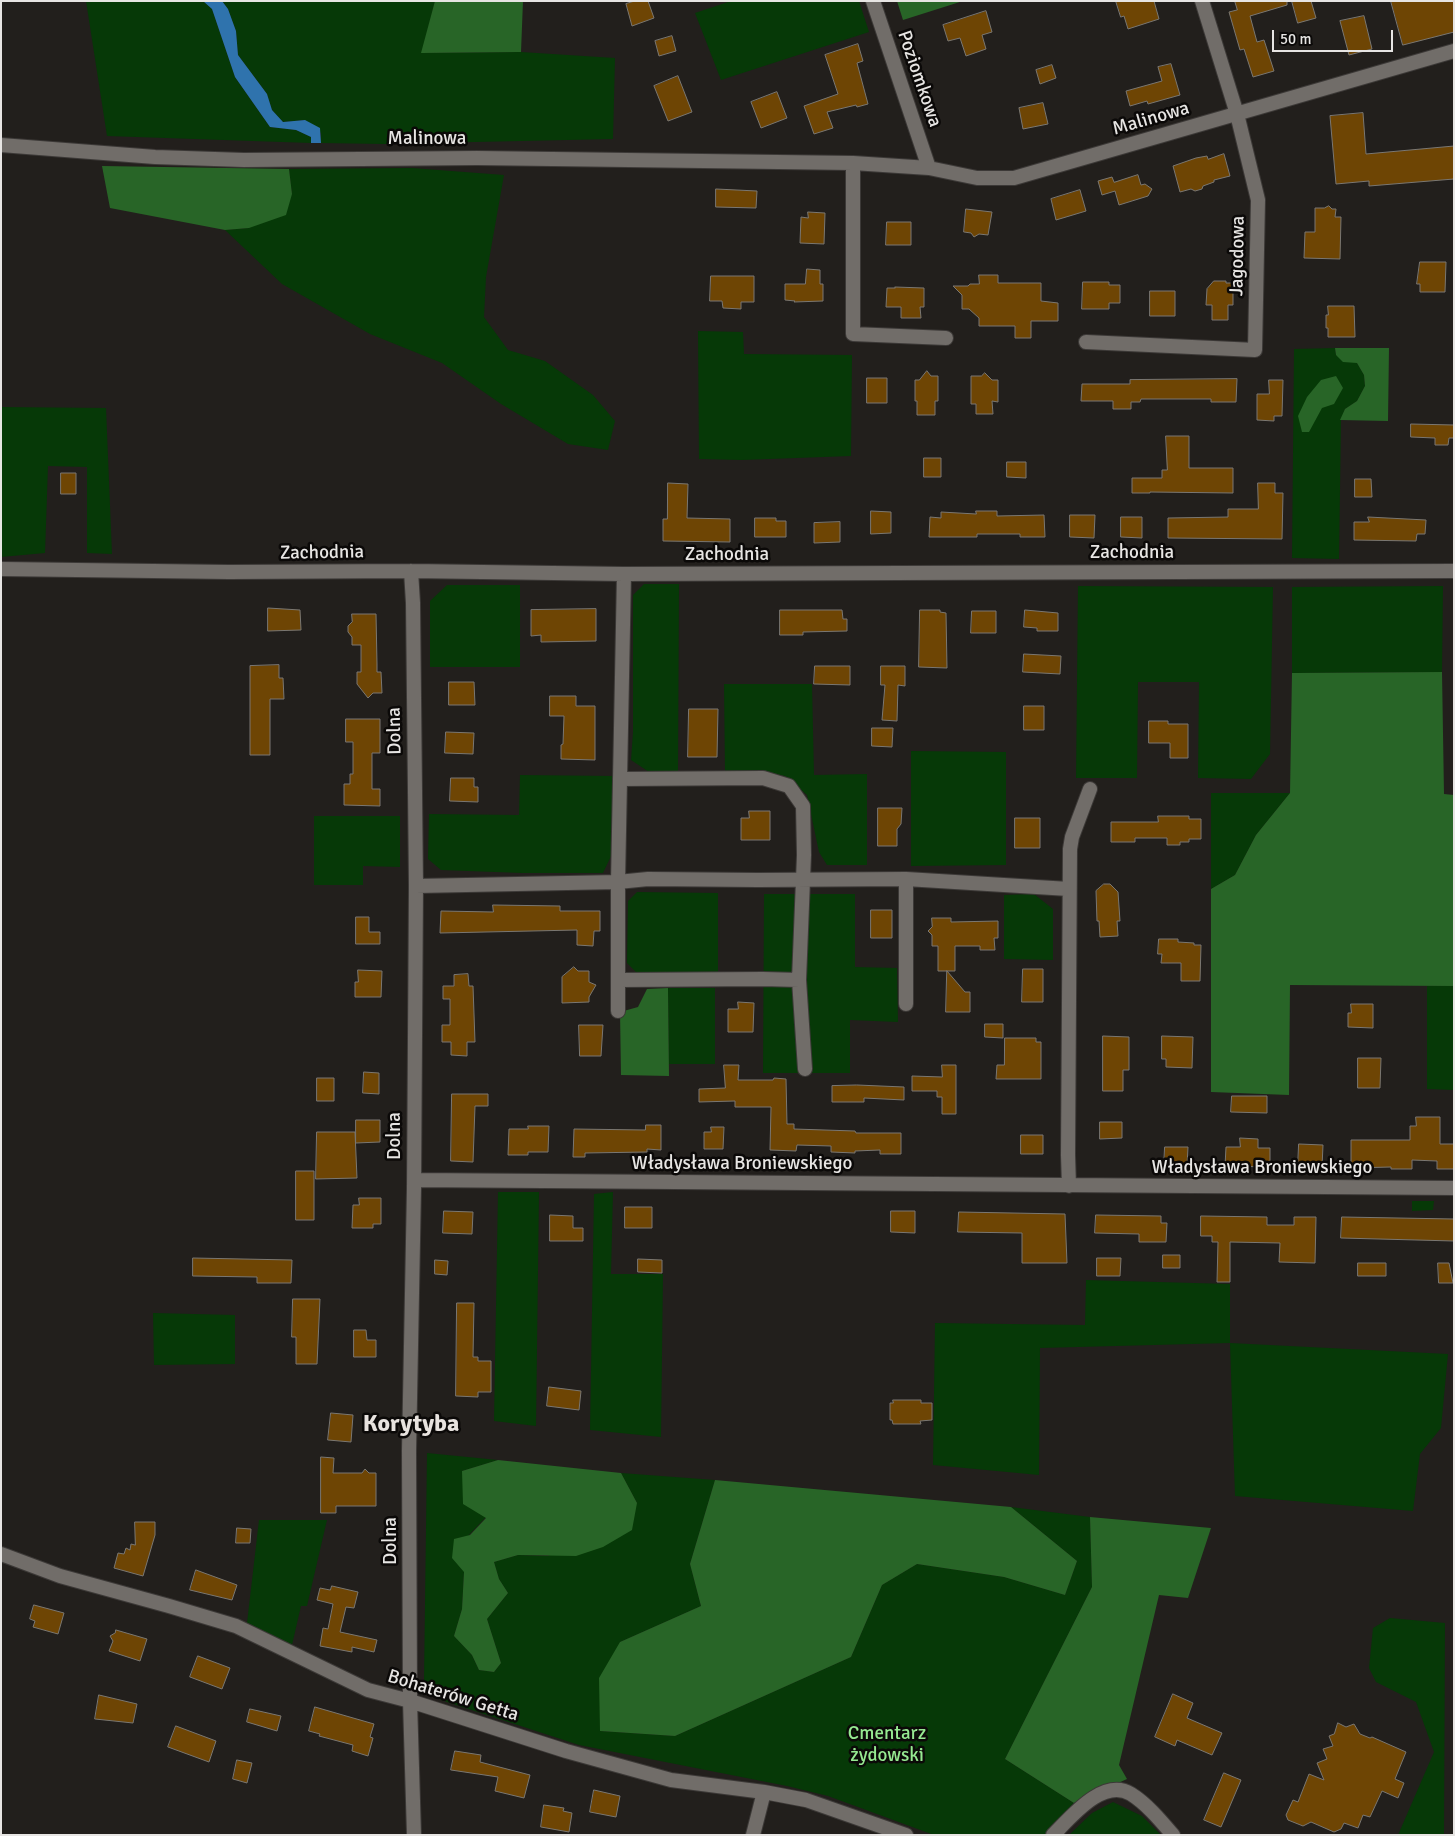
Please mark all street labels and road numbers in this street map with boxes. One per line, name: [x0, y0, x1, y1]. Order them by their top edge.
street label: Poziomkowa: [892, 28, 946, 130]
street label: Malinowa: [1110, 97, 1192, 141]
street label: Malinowa: [388, 128, 466, 150]
street label: Jagodowa: [1226, 216, 1250, 296]
street label: Zachodnia: [280, 541, 364, 565]
street label: Zachodnia: [1090, 542, 1174, 564]
street label: Zachodnia: [685, 544, 769, 566]
street label: Dolna: [383, 707, 407, 755]
street label: Dolna: [384, 1112, 406, 1160]
street label: Władysława Broniewskiego: [632, 1153, 852, 1175]
street label: Władysława Broniewskiego: [1152, 1157, 1372, 1179]
street label: Dolna: [380, 1517, 402, 1565]
street label: Bohaterów Getta: [385, 1665, 521, 1727]

